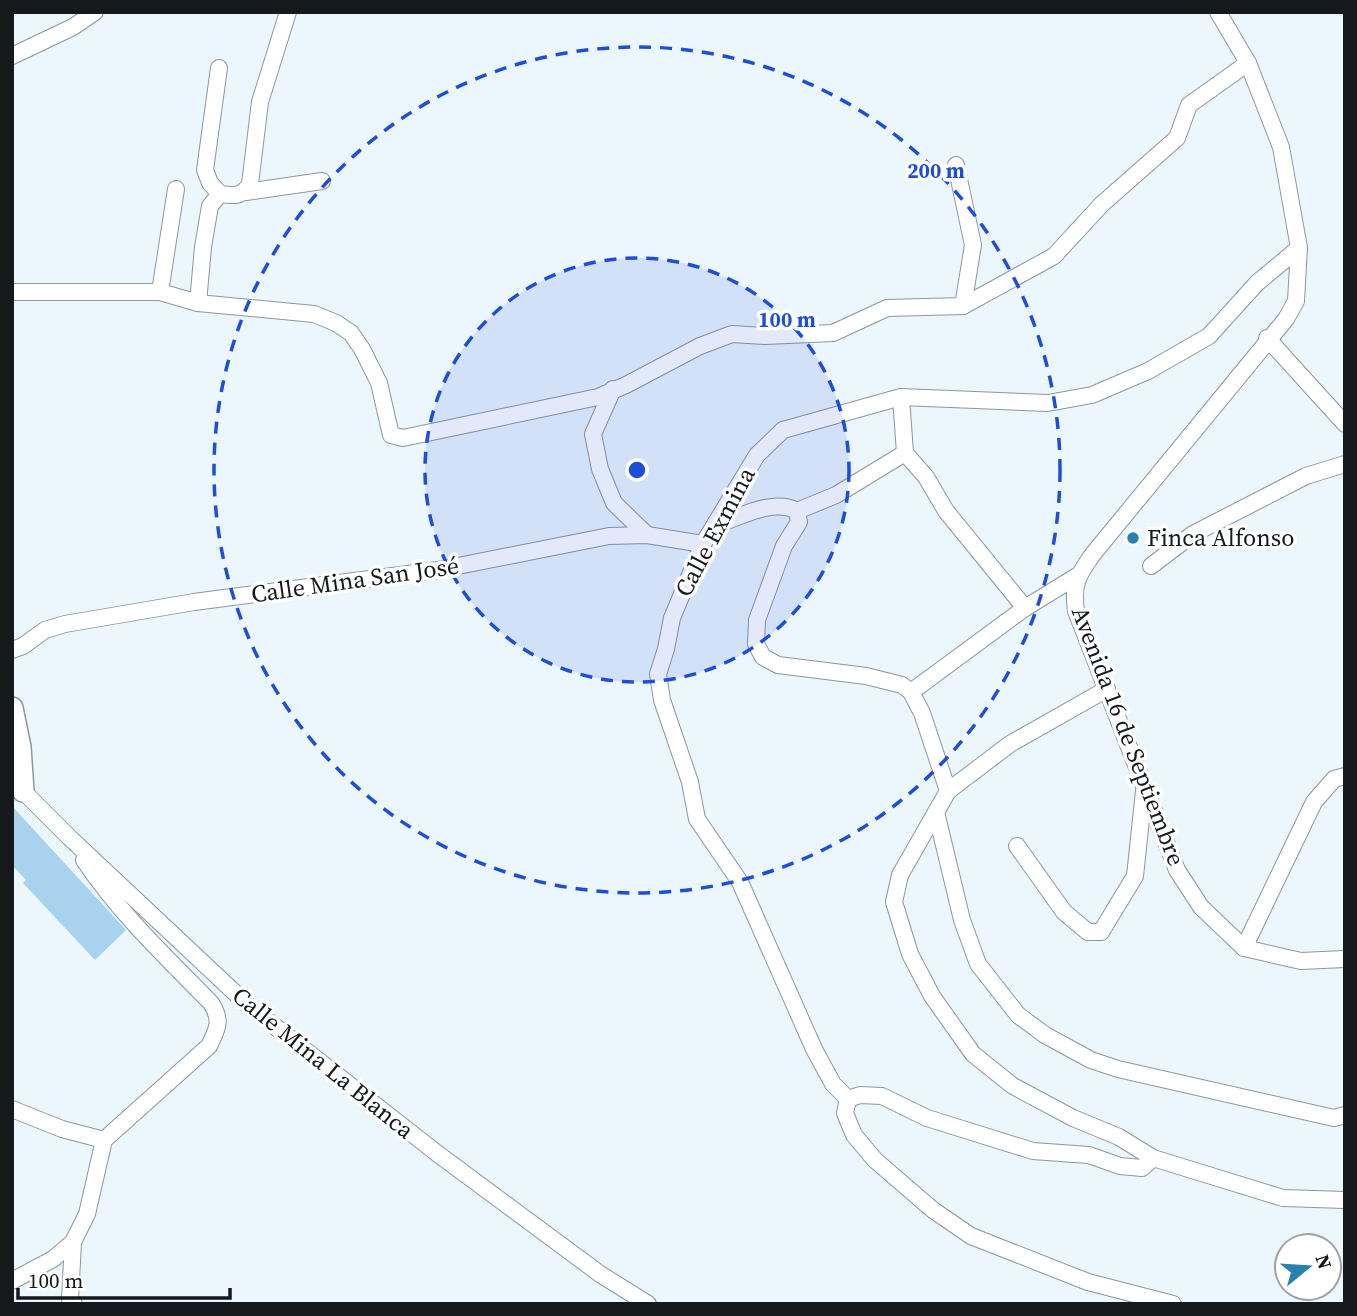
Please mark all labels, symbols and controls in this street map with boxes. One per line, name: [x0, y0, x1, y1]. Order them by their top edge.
text: 200 m: [907, 156, 965, 185]
text: 100 m: [758, 305, 816, 334]
centre of rings: [625, 458, 649, 482]
street label: Calle Exmina: [667, 461, 763, 602]
place label: Finca Alfonso: [1147, 521, 1294, 554]
marker: Finca Alfonso: [1125, 530, 1141, 546]
street label: Calle Mina San José: [249, 549, 461, 610]
street label: Avenida 16 de Septiembre: [1064, 601, 1193, 870]
street label: Calle Mina La Blanca: [225, 979, 422, 1147]
north arrow: [1273, 1232, 1343, 1302]
text: N: [1310, 1251, 1339, 1272]
scale bar: [18, 1256, 229, 1300]
text: 100 m: [28, 1266, 83, 1295]

